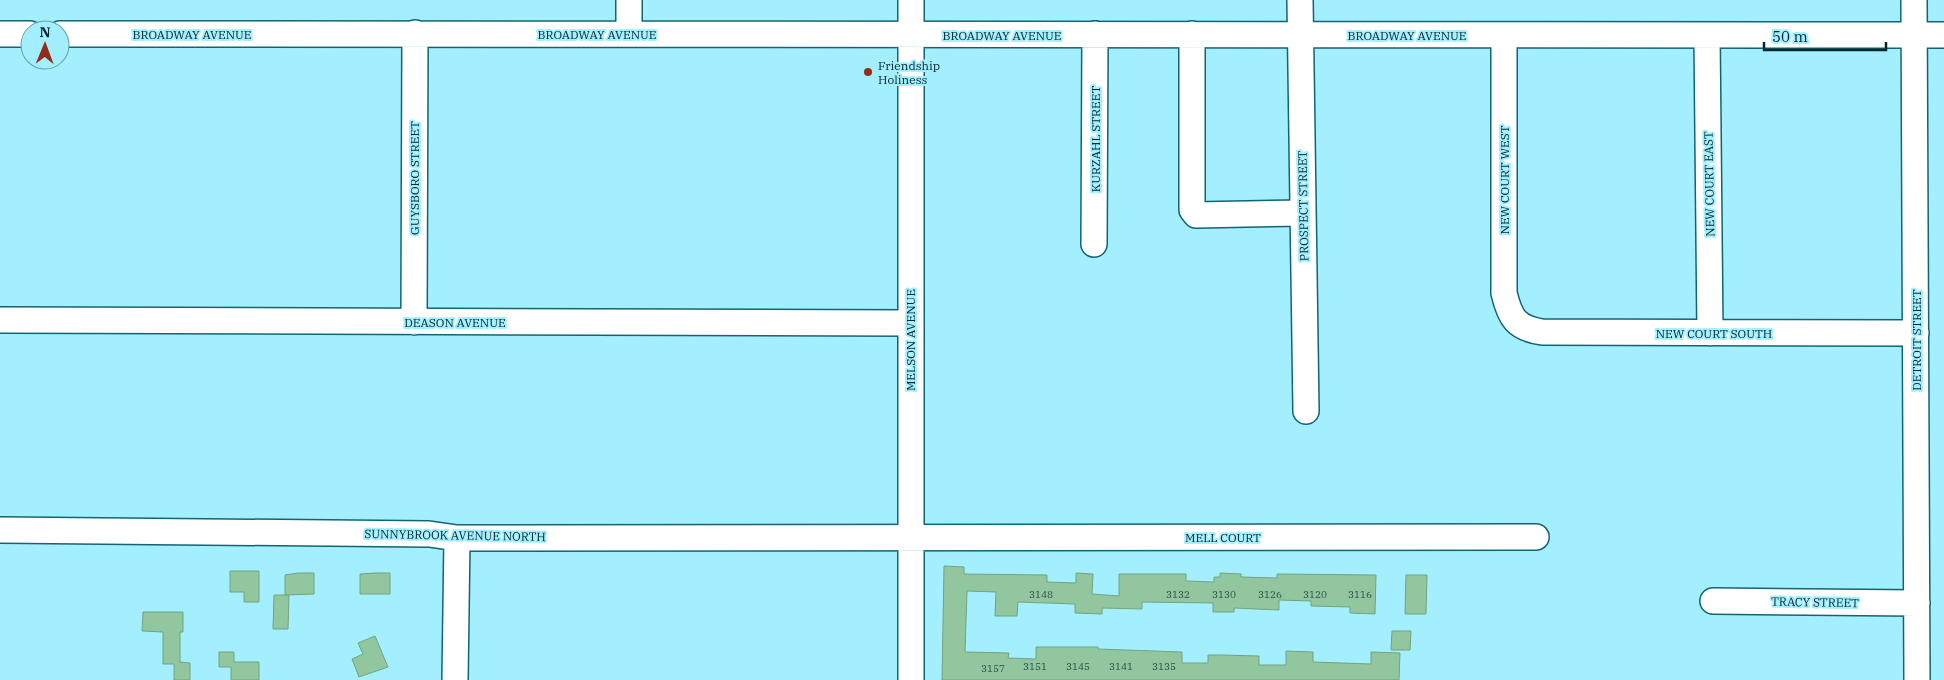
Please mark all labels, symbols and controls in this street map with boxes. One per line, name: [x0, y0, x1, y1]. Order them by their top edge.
north arrow: [20, 20, 70, 70]
scale bar: [1764, 20, 1886, 52]
text: N: [40, 23, 51, 41]
street label: BROADWAY AVENUE: [132, 27, 252, 42]
street label: BROADWAY AVENUE: [537, 27, 657, 42]
text: 50 m: [1772, 27, 1808, 46]
street label: BROADWAY AVENUE: [942, 28, 1062, 43]
street label: BROADWAY AVENUE: [1347, 28, 1467, 43]
place label: Friendship Holiness: [878, 58, 940, 87]
marker: Friendship Holiness: [862, 66, 874, 78]
street label: KURZAHL STREET: [1088, 86, 1103, 192]
street label: GUYSBORO STREET: [407, 121, 422, 235]
street label: NEW COURT WEST: [1497, 125, 1512, 234]
street label: NEW COURT EAST: [1701, 131, 1717, 237]
street label: PROSPECT STREET: [1295, 150, 1311, 261]
street label: MELSON AVENUE: [903, 289, 918, 391]
street label: DETROIT STREET: [1909, 289, 1924, 391]
street label: DEASON AVENUE: [404, 315, 506, 330]
street label: NEW COURT SOUTH: [1656, 326, 1772, 341]
street label: SUNNYBROOK AVENUE NORTH: [364, 526, 546, 544]
street label: MELL COURT: [1185, 530, 1261, 545]
house number: 3148: [1029, 588, 1053, 601]
house number: 3132: [1166, 588, 1190, 601]
house number: 3130: [1212, 588, 1236, 601]
house number: 3126: [1258, 588, 1282, 601]
house number: 3120: [1303, 588, 1327, 601]
house number: 3116: [1348, 588, 1372, 601]
street label: TRACY STREET: [1771, 594, 1859, 610]
house number: 3151: [1023, 660, 1047, 673]
house number: 3145: [1066, 660, 1090, 673]
house number: 3141: [1109, 660, 1133, 673]
house number: 3135: [1152, 660, 1176, 673]
house number: 3157: [981, 662, 1005, 675]

